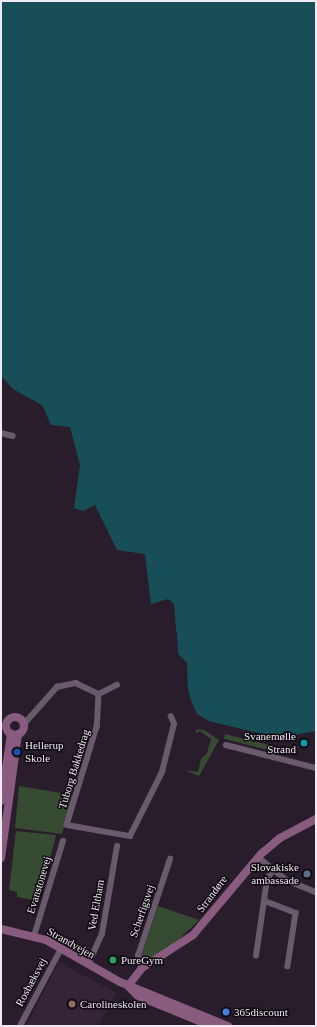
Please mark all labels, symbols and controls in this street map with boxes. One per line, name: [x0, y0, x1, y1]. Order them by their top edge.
street label: Tuborg Bakkedrag: [56, 728, 92, 810]
place label: Svanemølle Strand: [244, 730, 296, 756]
marker: Svanemølle Strand: [299, 738, 309, 748]
place label: Hellerup Skole: [25, 739, 63, 765]
marker: Hellerup Skole: [12, 747, 22, 757]
street label: Evanstonevej: [24, 855, 54, 915]
place label: Slovakiske ambassade: [251, 861, 299, 887]
marker: Slovakiske ambassade: [302, 869, 312, 879]
street label: Strandøre: [194, 873, 230, 915]
street label: Ved Eltham: [85, 878, 107, 932]
street label: Scherfigsvej: [127, 883, 157, 939]
street label: Strandvejen: [45, 924, 97, 962]
place label: PureGym: [121, 953, 163, 967]
street label: Rosbæksvej: [13, 955, 49, 1009]
marker: PureGym: [108, 955, 118, 965]
place label: Carolineskolen: [80, 997, 147, 1011]
marker: Carolineskolen: [67, 999, 77, 1009]
place label: 365discount: [234, 1005, 288, 1019]
marker: 365discount: [221, 1007, 231, 1017]

